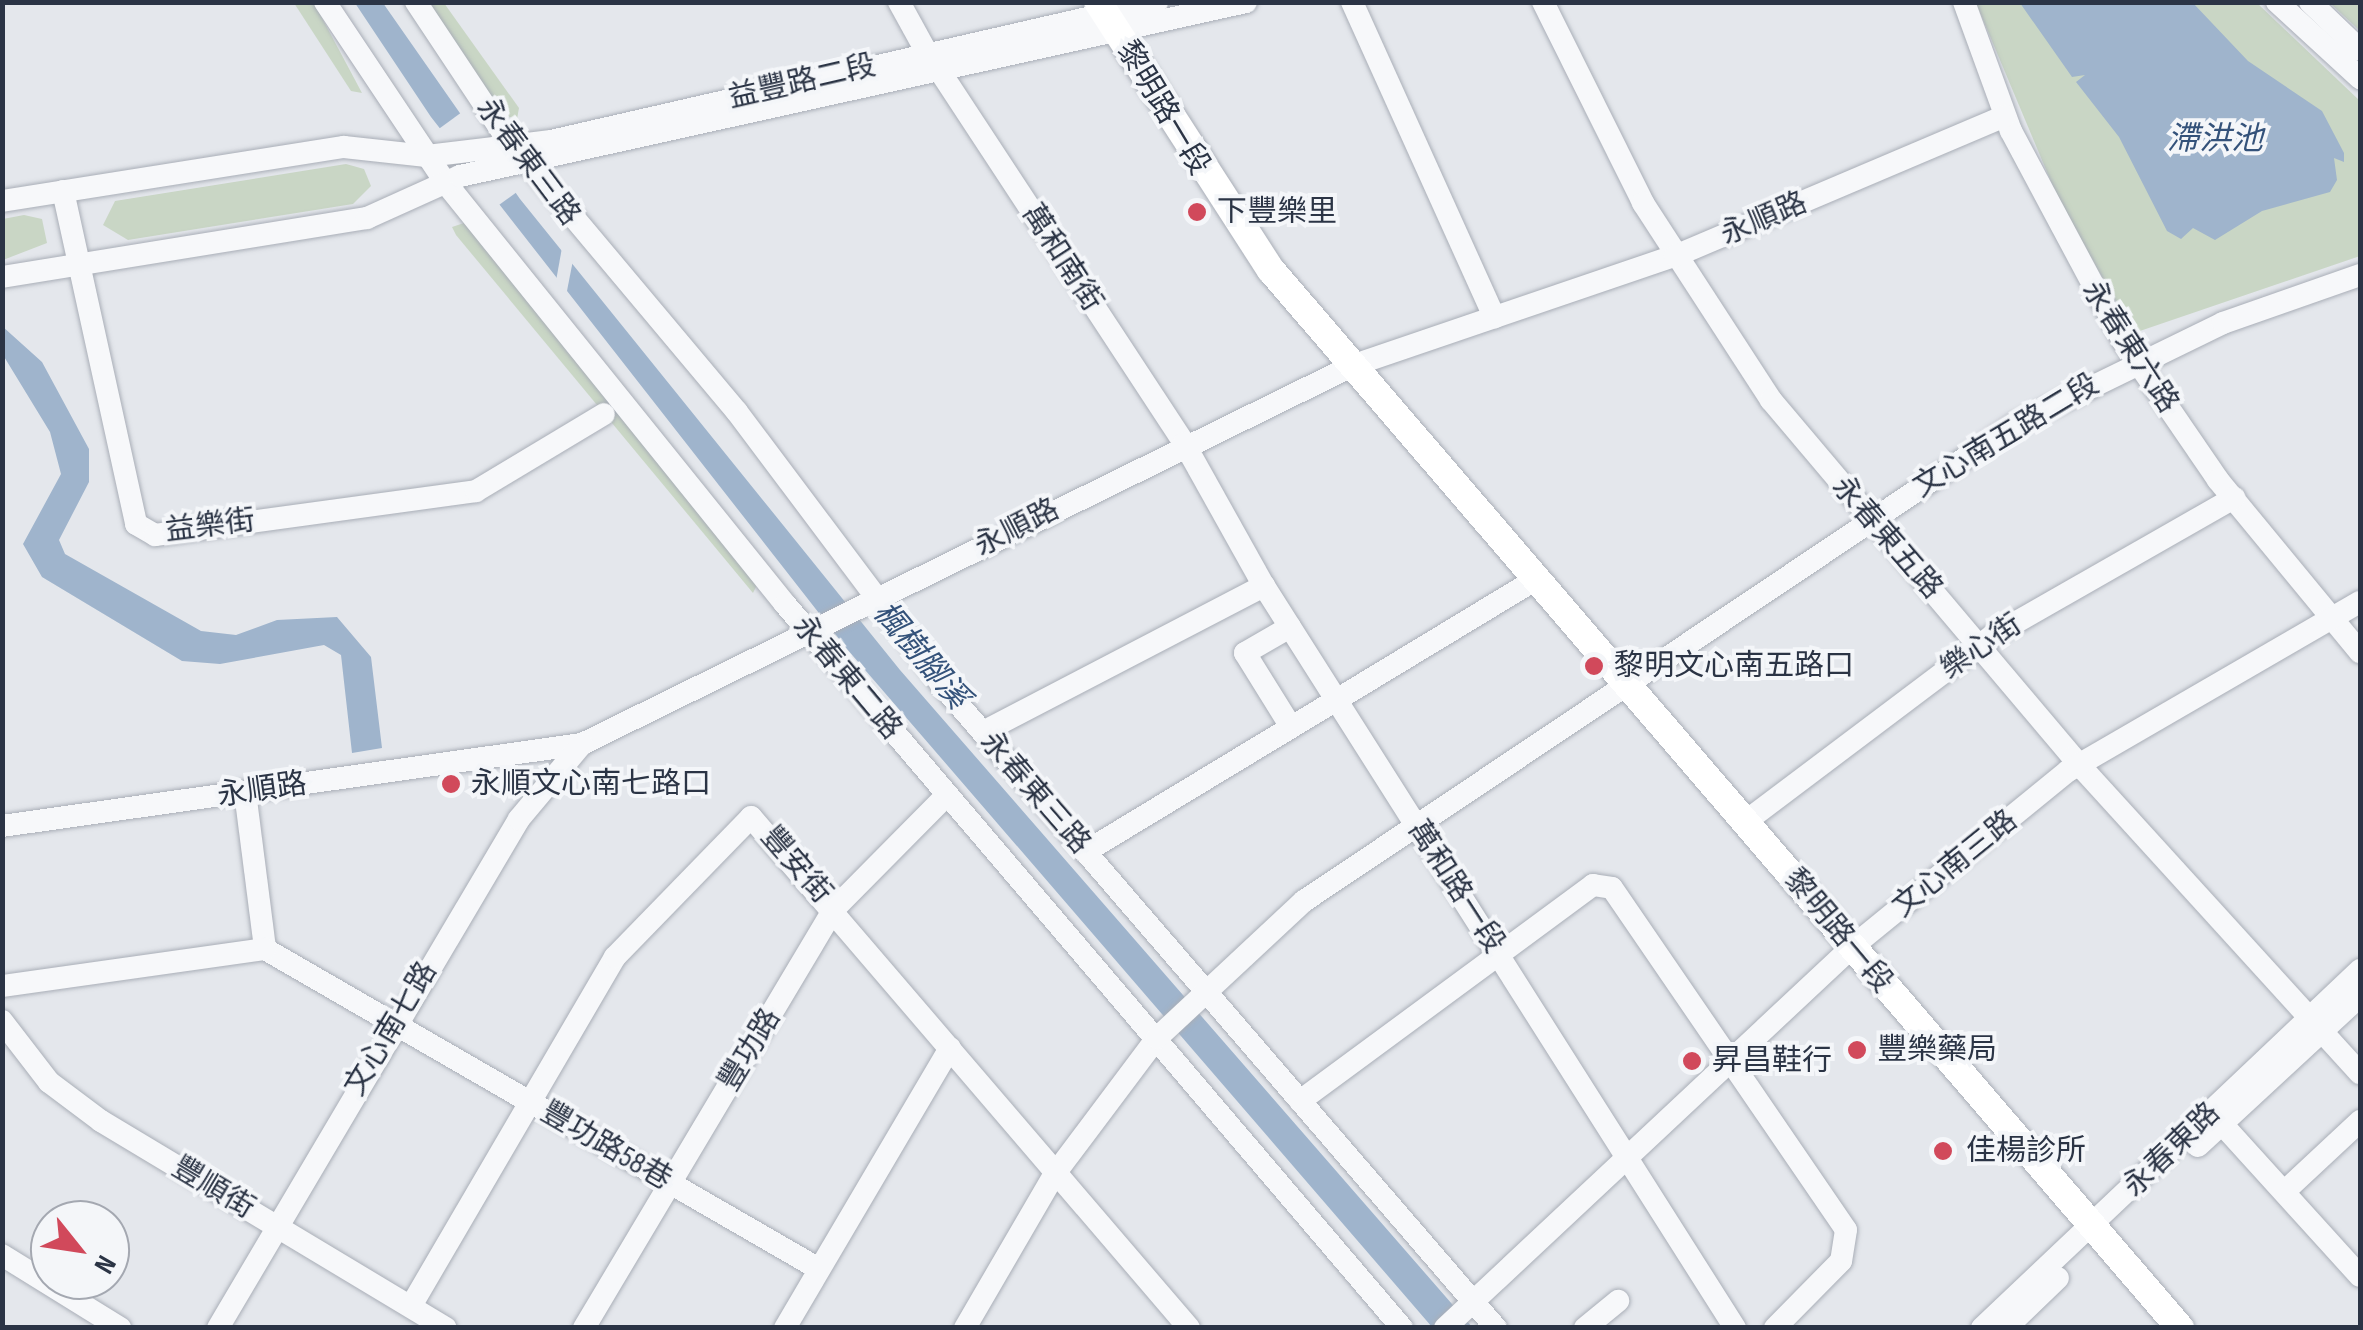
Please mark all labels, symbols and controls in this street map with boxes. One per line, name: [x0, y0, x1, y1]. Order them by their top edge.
street label: 黎明路一段: [1109, 34, 1217, 182]
street label: 益豐路二段: [725, 48, 879, 116]
street label: 永春東三路: [468, 91, 588, 233]
water label: 滯洪池: [2167, 121, 2263, 159]
street label: 永順路: [1716, 185, 1812, 253]
place label: 下豐樂里: [1217, 194, 1337, 230]
street label: 萬和南街: [1014, 198, 1110, 318]
marker: 下豐樂里: [1186, 201, 1208, 223]
street label: 永春東六路: [2074, 274, 2186, 420]
street label: 文心南五路二段: [1907, 366, 2105, 506]
street label: 永春東五路: [1824, 470, 1950, 606]
street label: 永順路: [969, 492, 1065, 564]
street label: 益樂街: [163, 503, 257, 549]
water label: 楓樹腳溪: [864, 595, 976, 717]
street label: 樂心街: [1934, 607, 2028, 687]
street label: 永春東二路: [785, 609, 909, 747]
place label: 黎明文心南五路口: [1614, 648, 1854, 684]
marker: 黎明文心南五路口: [1583, 655, 1605, 677]
street label: 永春東三路: [972, 725, 1098, 861]
street label: 永順路: [215, 766, 309, 814]
place label: 永順文心南七路口: [471, 766, 711, 802]
marker: 永順文心南七路口: [440, 773, 462, 795]
street label: 文心南三路: [1885, 803, 2025, 925]
street label: 萬和路一段: [1400, 814, 1512, 960]
street label: 豐安街: [753, 819, 839, 911]
street label: 黎明路一段: [1776, 862, 1900, 1000]
street label: 文心南七路: [337, 955, 445, 1103]
street label: 豐功路: [711, 1002, 789, 1098]
place label: 豐樂藥局: [1877, 1032, 1997, 1068]
marker: 豐樂藥局: [1846, 1039, 1868, 1061]
place label: 昇昌鞋行: [1712, 1043, 1832, 1079]
marker: 昇昌鞋行: [1681, 1050, 1703, 1072]
street label: 豐功路58巷: [534, 1094, 678, 1198]
street label: 永春東路: [2116, 1095, 2228, 1205]
place label: 佳楊診所: [1966, 1133, 2086, 1169]
marker: 佳楊診所: [1930, 1138, 1956, 1164]
street label: 豐順街: [165, 1149, 261, 1227]
north arrow: [30, 1200, 130, 1300]
text: N: [87, 1250, 123, 1279]

